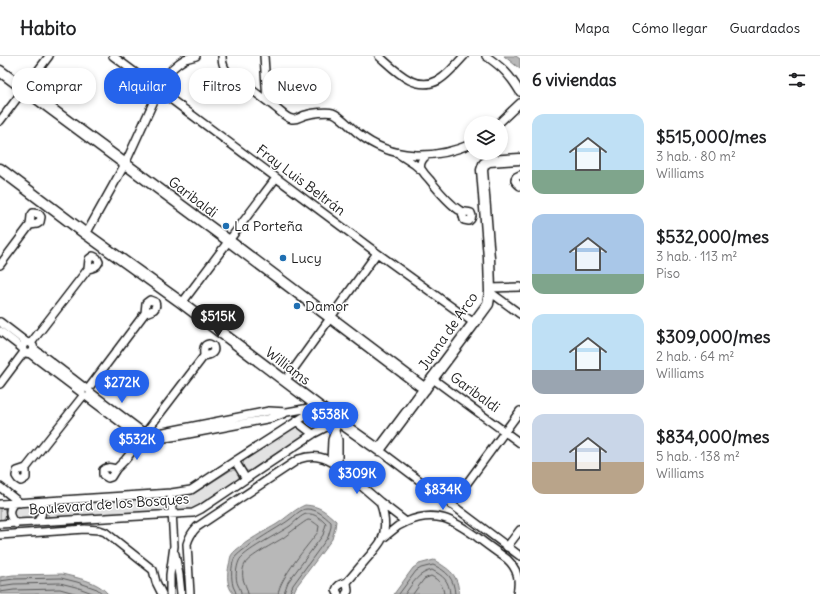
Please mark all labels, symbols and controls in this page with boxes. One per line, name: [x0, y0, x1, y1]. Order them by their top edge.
text: Habito: [20, 16, 76, 40]
text: Mapa: [575, 19, 610, 37]
text: Cómo llegar: [632, 19, 708, 37]
text: Guardados: [730, 19, 800, 37]
chip: Comprar: [12, 68, 96, 104]
chip: Alquilar: [104, 68, 181, 104]
chip: Filtros: [189, 68, 255, 104]
chip: Nuevo: [263, 68, 331, 104]
text: 6 viviendas: [532, 69, 616, 91]
icon: filters: [786, 69, 808, 91]
map controls: [464, 116, 508, 160]
button: layers: [464, 116, 508, 160]
text: $515,000/mes: [656, 126, 766, 148]
icon: home: [564, 130, 612, 178]
street label: Fray Luis Beltrán: [253, 141, 349, 219]
text: 3 hab. · 80 m²: [656, 148, 736, 165]
text: Williams: [656, 165, 704, 182]
street label: Garibaldi: [165, 173, 221, 221]
place label: La Porteña: [234, 217, 303, 235]
marker: La Porteña: [221, 221, 231, 231]
text: $532,000/mes: [656, 226, 769, 248]
icon: home: [564, 230, 612, 278]
text: 3 hab. · 113 m²: [656, 248, 737, 265]
place label: Lucy: [291, 249, 322, 267]
marker: Lucy: [278, 253, 288, 263]
text: Piso: [656, 265, 680, 282]
street label: Juana de Arco: [414, 288, 482, 373]
place label: Damor: [305, 297, 349, 315]
marker: Damor: [292, 301, 302, 311]
pin: $515K: [190, 304, 246, 338]
text: $515K: [200, 308, 236, 325]
text: $309,000/mes: [656, 326, 770, 348]
icon: home: [564, 330, 612, 378]
street label: Williams: [262, 343, 314, 389]
text: 2 hab. · 64 m²: [656, 348, 734, 365]
text: Williams: [656, 365, 704, 382]
street label: Garibaldi: [447, 368, 503, 416]
pin: $272K: [94, 370, 150, 404]
text: $272K: [104, 374, 140, 391]
pin: $538K: [302, 402, 358, 436]
text: $538K: [311, 406, 349, 423]
text: $834,000/mes: [656, 426, 769, 448]
pin: $532K: [109, 427, 165, 461]
icon: home: [564, 430, 612, 478]
text: $532K: [118, 431, 156, 448]
text: 5 hab. · 138 m²: [656, 448, 740, 465]
pin: $309K: [329, 461, 385, 495]
text: $309K: [338, 465, 376, 482]
text: Williams: [656, 465, 704, 482]
pin: $834K: [415, 477, 471, 511]
text: $834K: [424, 481, 462, 498]
street label: Boulevard de los Bosques: [28, 489, 190, 519]

